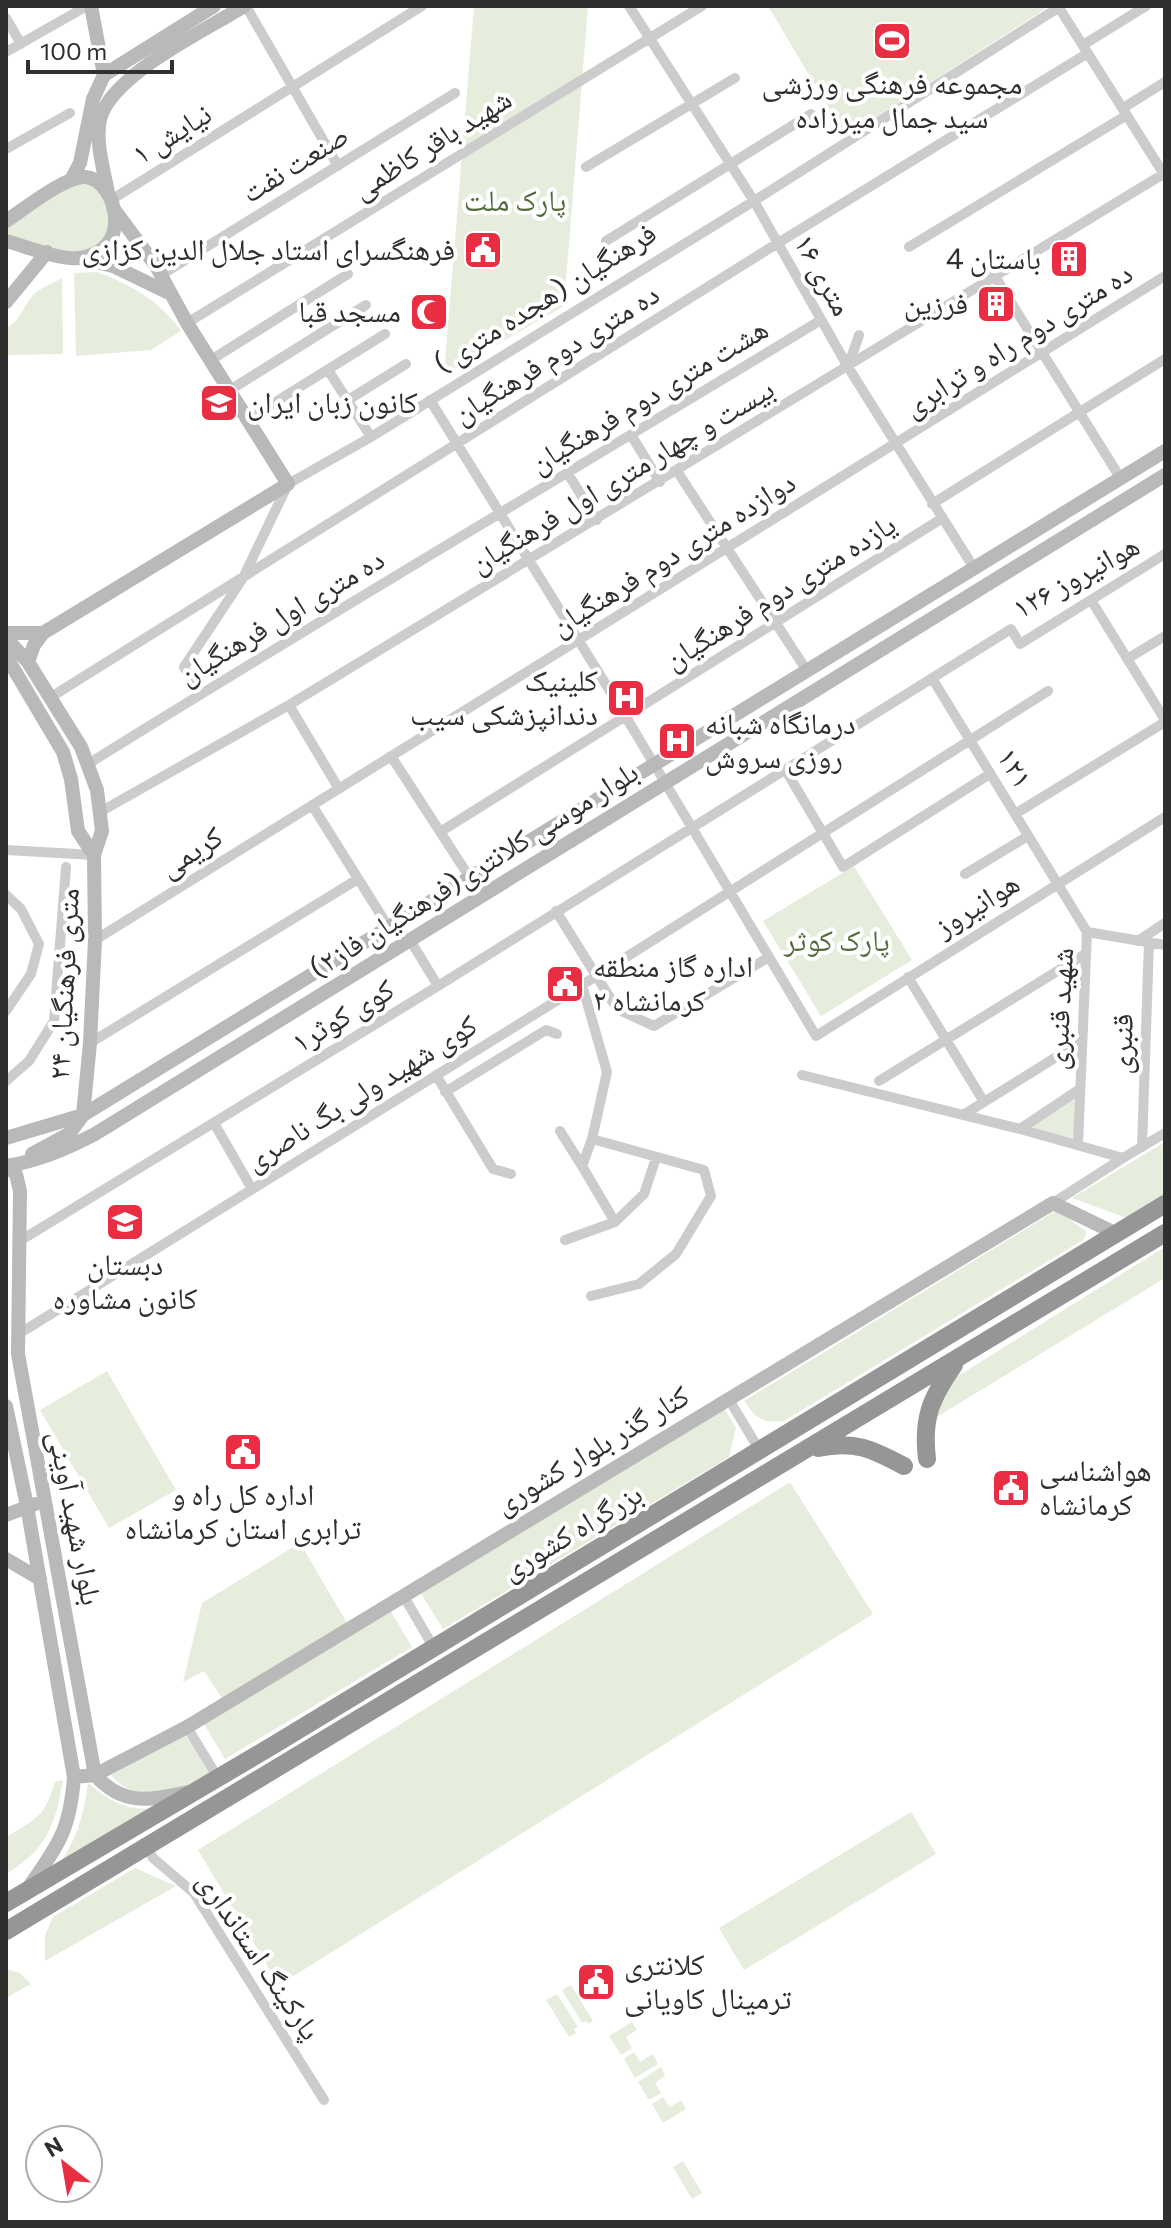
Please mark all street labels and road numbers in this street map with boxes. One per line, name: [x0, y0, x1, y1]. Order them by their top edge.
street label: شهید باقر کاظمی: [344, 78, 518, 207]
street label: نیایش ۱: [124, 93, 218, 172]
street label: صنعت نفت: [233, 115, 354, 209]
street label: فرهنگیان (هجده متری ): [425, 212, 663, 381]
street label: ۱۶ متری: [786, 226, 863, 322]
street label: ده متری دوم راه و ترابری: [895, 252, 1140, 426]
street label: ده متری دوم فرهنگیان: [445, 273, 666, 433]
street label: هشت متری دوم فرهنگیان: [522, 308, 775, 482]
street label: بیست و چهار متری اول فرهنگیان: [462, 368, 781, 581]
street label: دوازده متری دوم فرهنگیان: [542, 462, 803, 645]
street label: یازده متری دوم فرهنگیان: [656, 504, 903, 679]
street label: هوانیروز ۱۲۶: [1005, 525, 1145, 625]
street label: ده متری اول فرهنگیان: [170, 539, 391, 693]
street label: ۱۲۱: [991, 740, 1043, 794]
street label: بلوار موسی کلانتری(فرهنگیان فاز۲): [301, 751, 645, 986]
street label: کریمی: [151, 816, 229, 885]
street label: هوانیروز: [925, 862, 1025, 944]
street label: ۲۴ متری فرهنگیان: [38, 887, 87, 1081]
street label: شهید قنبری: [1036, 947, 1081, 1071]
street label: کوی کوثر۱: [284, 969, 401, 1061]
street label: کوی شهید ولی بگ ناصری: [237, 1004, 484, 1179]
street label: قنبری: [1100, 1013, 1141, 1075]
street label: کنار گذر بلوار کشوری: [487, 1375, 696, 1522]
street label: بلوار شهید آوینی: [40, 1427, 112, 1608]
street label: بزرگراه کشوری: [493, 1473, 649, 1588]
street label: پارکینگ استانداری: [189, 1863, 331, 2047]

